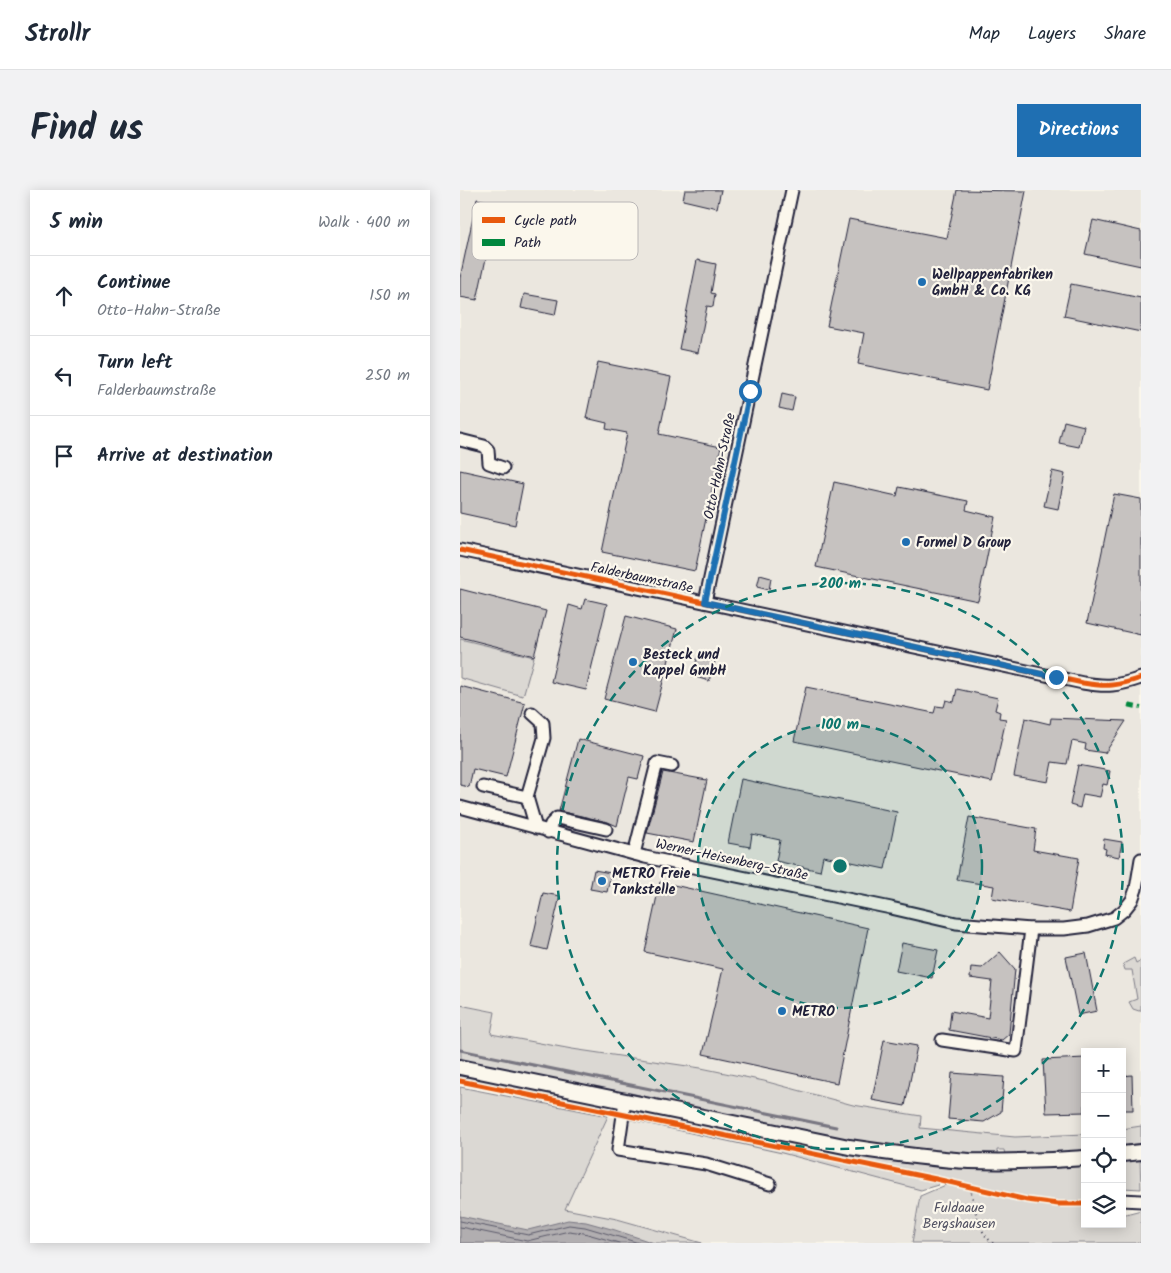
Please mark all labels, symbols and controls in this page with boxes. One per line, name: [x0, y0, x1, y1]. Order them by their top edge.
text: Strollr: [25, 15, 90, 54]
text: Map: [969, 20, 1000, 49]
text: Layers: [1028, 20, 1076, 49]
text: Share: [1104, 20, 1146, 49]
text: Find us: [30, 102, 143, 158]
button: Directions: [1017, 104, 1141, 157]
legend: [472, 202, 638, 260]
text: 5 min: [50, 206, 103, 239]
text: Walk · 400 m: [318, 210, 410, 235]
text: Cycle path: [514, 210, 577, 232]
text: Path: [514, 232, 541, 254]
place label: Wellpappenfabriken GmbH & Co. KG: [932, 264, 1053, 302]
text: Continue: [97, 268, 170, 298]
marker: Wellpappenfabriken GmbH & Co. KG: [916, 276, 928, 288]
icon: ahead: [50, 282, 78, 310]
text: 150 m: [369, 283, 410, 308]
text: Otto-Hahn-Straße: [97, 298, 221, 323]
text: Turn left: [97, 348, 172, 378]
icon: left: [50, 362, 78, 390]
text: 250 m: [365, 363, 410, 388]
text: Falderbaumstraße: [97, 378, 216, 403]
route start: [739, 380, 762, 403]
street label: Otto-Hahn-Straße: [698, 410, 742, 521]
text: Arrive at destination: [97, 441, 273, 471]
icon: arrive: [50, 442, 78, 470]
place label: Formel D Group: [916, 532, 1012, 554]
marker: Formel D Group: [900, 536, 912, 548]
street label: Falderbaumstraße: [589, 556, 696, 600]
text: 200 m: [819, 572, 861, 596]
place label: Besteck und Kappel GmbH: [643, 644, 726, 682]
marker: Besteck und Kappel GmbH: [627, 656, 639, 668]
route end: [1045, 666, 1068, 689]
text: 100 m: [821, 713, 859, 737]
street label: Werner-Heisenberg-Straße: [654, 833, 811, 887]
centre of rings: [831, 857, 849, 875]
place label: METRO Freie Tankstelle: [612, 863, 691, 901]
marker: METRO Freie Tankstelle: [596, 875, 608, 887]
place label: METRO: [792, 1001, 835, 1023]
marker: METRO: [776, 1005, 788, 1017]
map controls: [1081, 1048, 1126, 1228]
button: +: [1081, 1048, 1126, 1093]
button: −: [1081, 1093, 1126, 1138]
button: locate: [1081, 1138, 1126, 1183]
button: layers: [1081, 1183, 1126, 1228]
park label: Fuldaaue Bergshausen: [923, 1197, 996, 1235]

